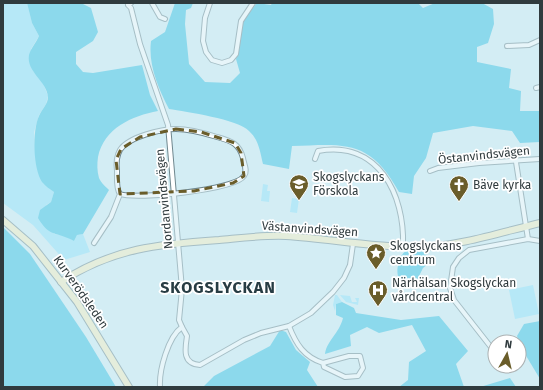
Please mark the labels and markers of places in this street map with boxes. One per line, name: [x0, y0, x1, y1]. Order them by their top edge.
place label: Skogslyckans Förskola: [313, 170, 385, 198]
school or university icon: Skogslyckans Förskola: [288, 173, 310, 201]
church icon: Bäve kyrka: [448, 174, 470, 202]
place label: Bäve kyrka: [473, 178, 531, 192]
place label: Skogslyckans centrum: [390, 239, 462, 267]
place icon: Skogslyckans centrum: [365, 242, 387, 270]
place label: Närhälsan Skogslyckan vårdcentral: [392, 276, 516, 304]
hospital icon: Närhälsan Skogslyckan vårdcentral: [367, 279, 389, 307]

